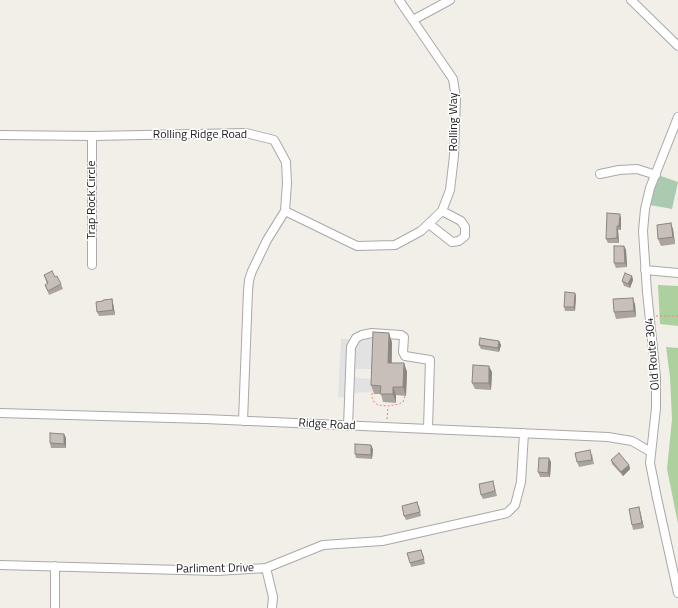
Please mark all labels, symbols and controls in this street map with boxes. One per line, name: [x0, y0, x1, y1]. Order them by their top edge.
street label: Rolling Way: [447, 92, 461, 152]
street label: Rolling Ridge Road: [153, 128, 247, 142]
street label: Trap Rock Circle: [85, 161, 99, 239]
street label: Old Route 304: [643, 317, 663, 391]
street label: Ridge Road: [298, 416, 356, 434]
street label: Parliment Drive: [176, 561, 254, 577]

